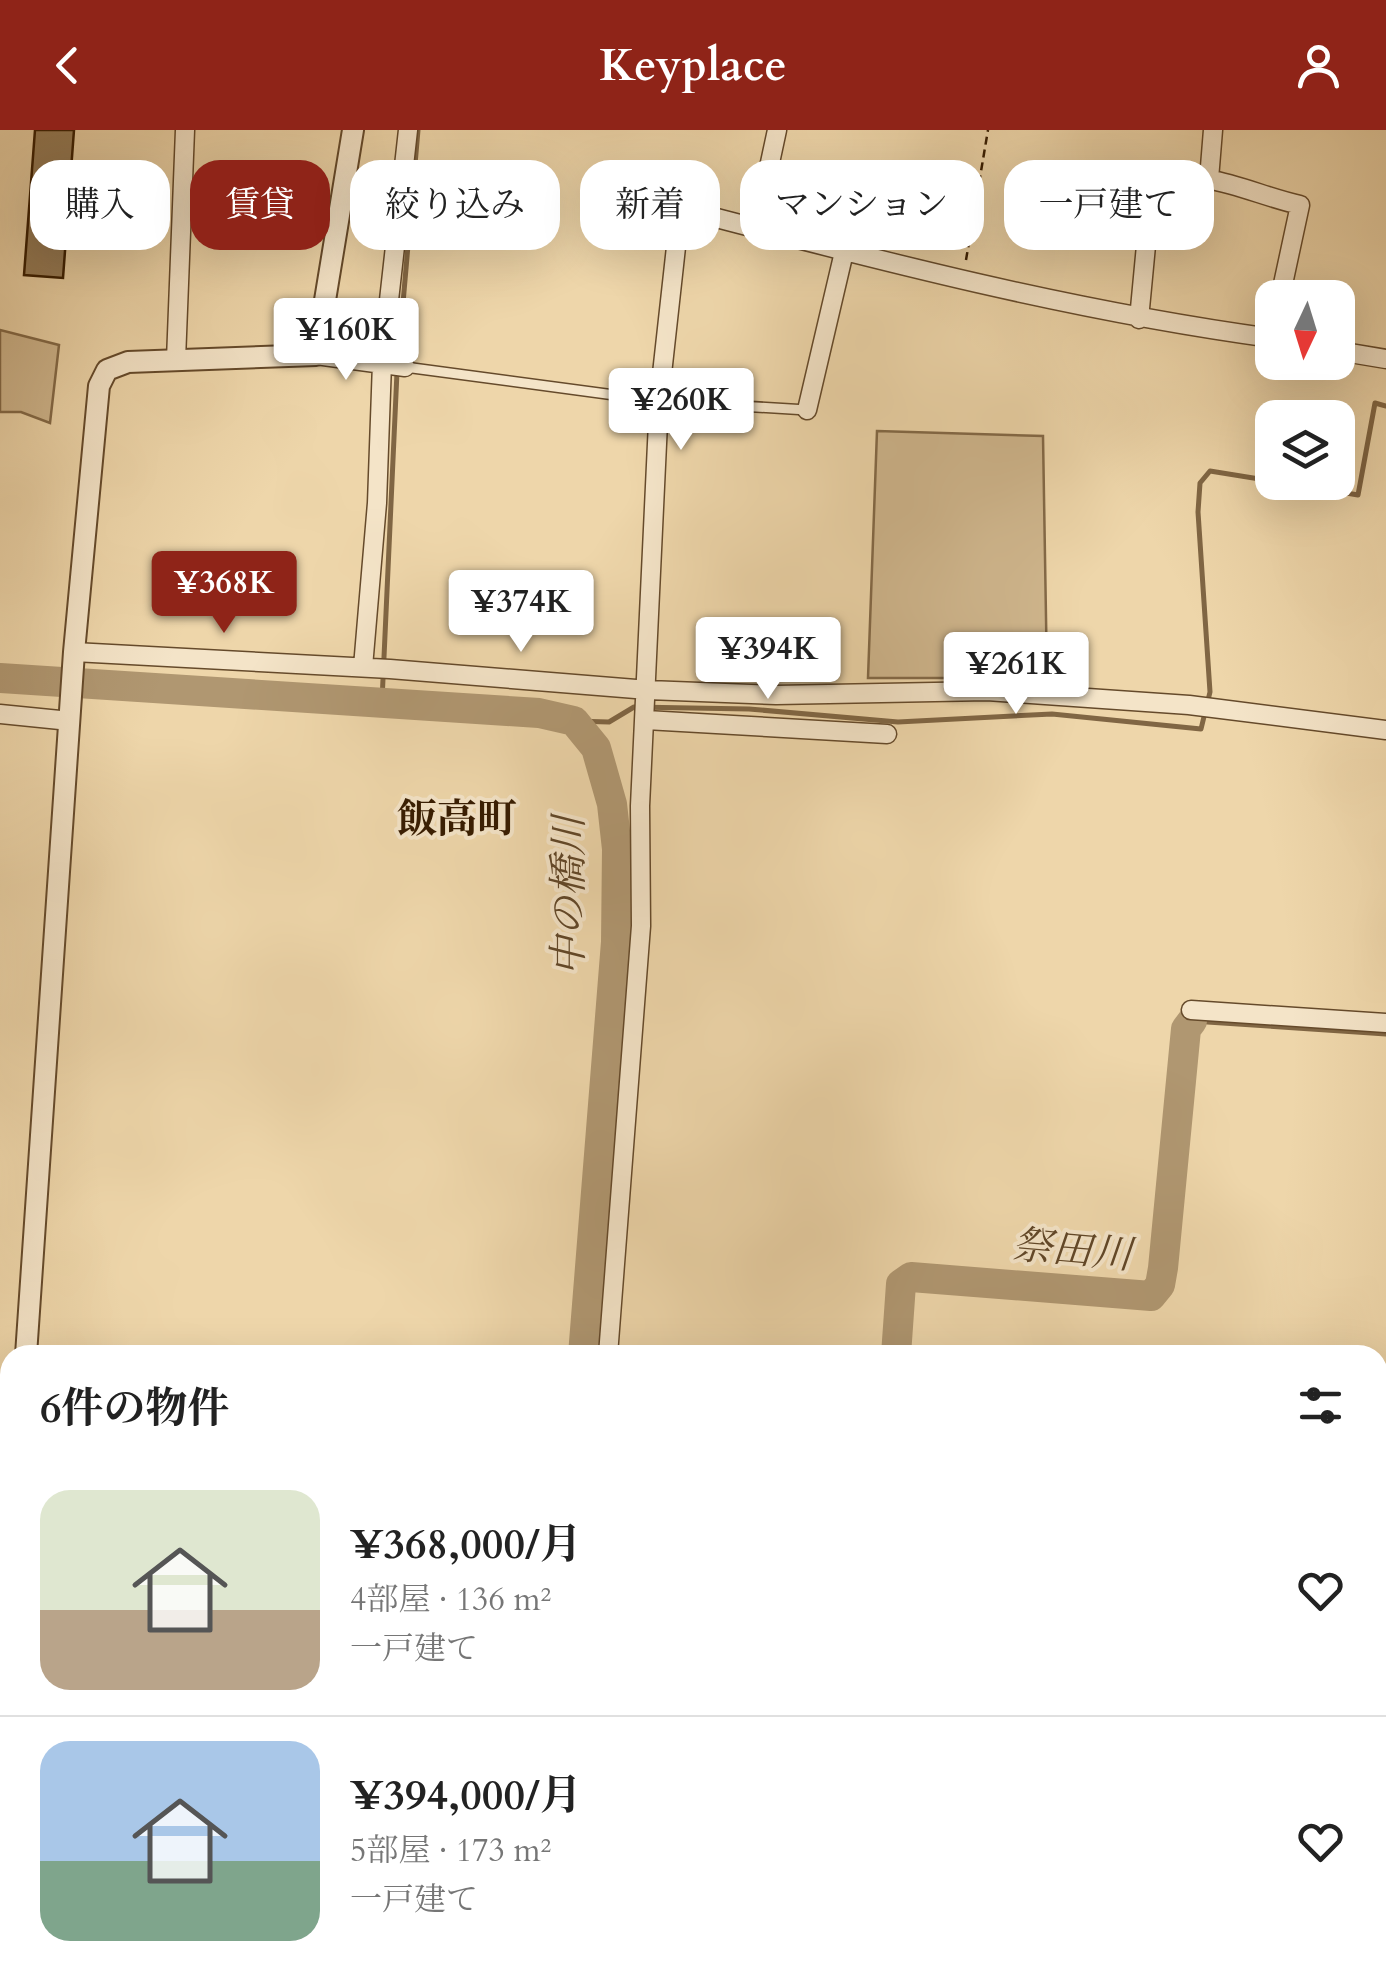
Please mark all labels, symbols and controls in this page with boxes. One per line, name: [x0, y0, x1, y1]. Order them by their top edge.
text: Keyplace: [599, 35, 787, 96]
icon: back: [40, 38, 95, 93]
icon: person: [1291, 38, 1346, 93]
chip: 購入: [30, 160, 170, 250]
chip: 賃貸: [190, 160, 330, 250]
chip: 絞り込み: [350, 160, 560, 250]
chip: 新着: [580, 160, 720, 250]
chip: マンション: [740, 160, 984, 250]
chip: 一戸建て: [1004, 160, 1214, 250]
north arrow: [1255, 280, 1355, 380]
map controls: [1255, 280, 1355, 500]
pin: ¥160K: [276, 298, 416, 383]
text: ¥160K: [296, 308, 396, 352]
pin: ¥260K: [611, 368, 751, 453]
text: ¥260K: [631, 378, 731, 422]
button: layers: [1255, 400, 1355, 500]
pin: ¥368K: [154, 551, 294, 636]
text: ¥368K: [174, 561, 274, 605]
pin: ¥374K: [451, 570, 591, 655]
text: ¥374K: [471, 580, 571, 624]
pin: ¥394K: [698, 617, 838, 702]
text: ¥394K: [718, 627, 818, 671]
pin: ¥261K: [946, 632, 1086, 717]
text: ¥261K: [966, 642, 1066, 686]
district label: 飯高町: [397, 792, 517, 847]
water label: 中の橋川: [542, 812, 597, 976]
water label: 祭田川: [1010, 1218, 1138, 1283]
icon: filters: [1293, 1378, 1348, 1433]
text: 6件の物件: [40, 1380, 230, 1437]
text: ¥368,000/月: [350, 1516, 582, 1573]
icon: home: [120, 1530, 240, 1650]
icon: heart: [1293, 1563, 1348, 1618]
text: 4部屋 · 136 m²: [350, 1578, 551, 1622]
text: 一戸建て: [350, 1627, 478, 1671]
text: ¥394,000/月: [350, 1767, 582, 1824]
icon: home: [120, 1781, 240, 1901]
icon: heart: [1293, 1814, 1348, 1869]
text: 5部屋 · 173 m²: [350, 1829, 551, 1873]
text: 一戸建て: [350, 1878, 478, 1922]

